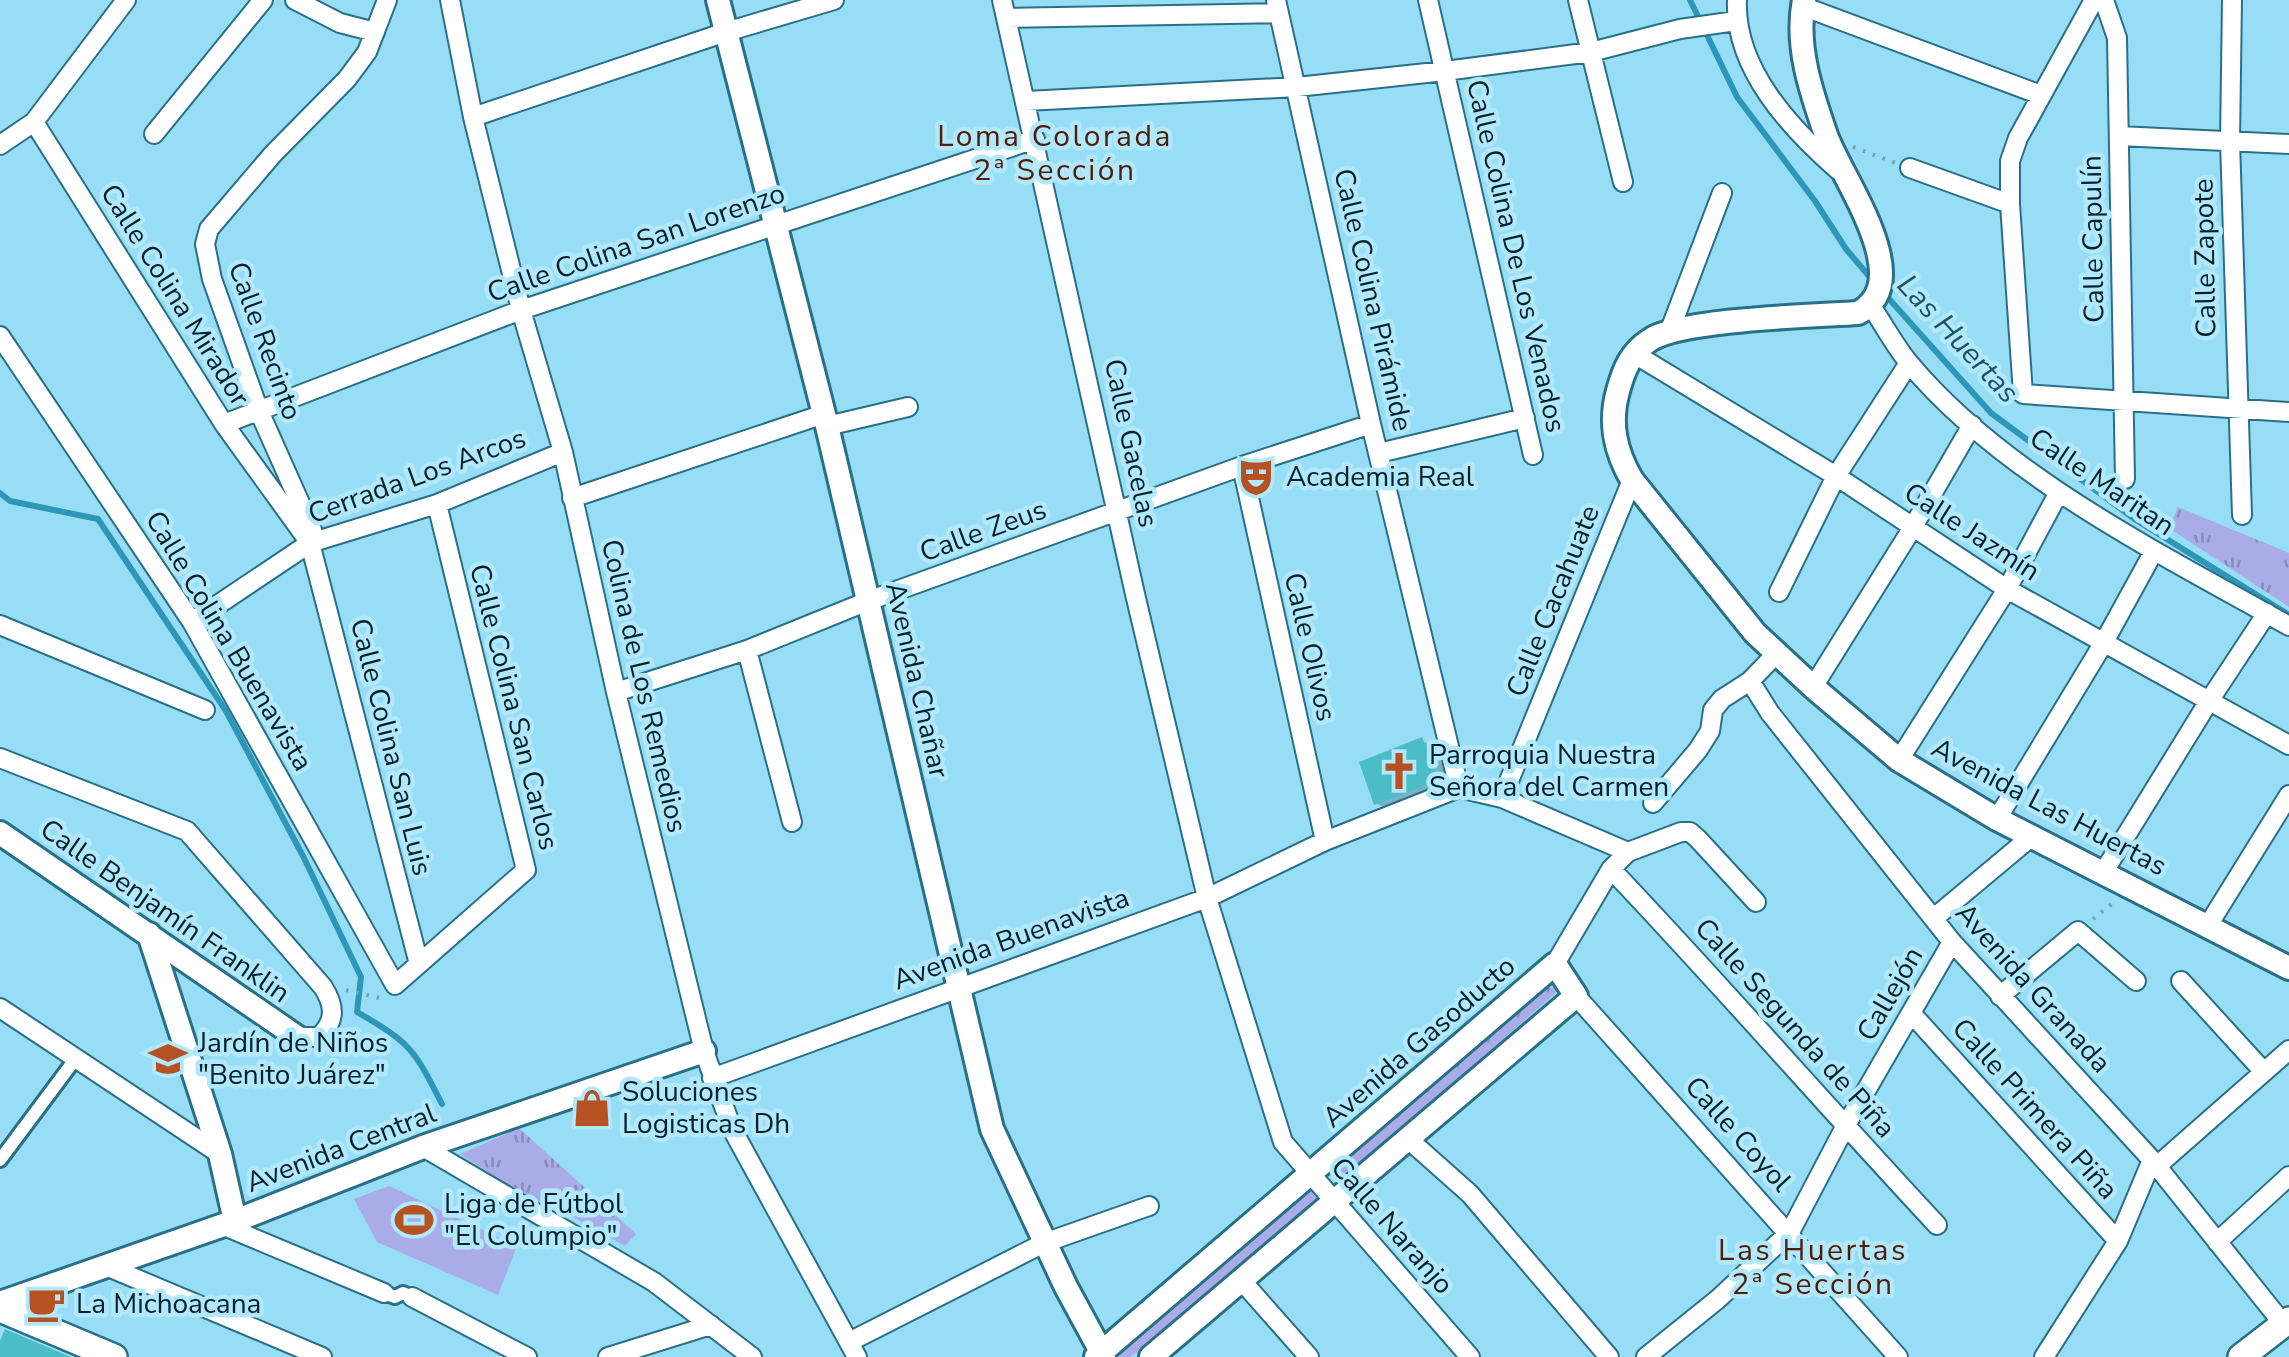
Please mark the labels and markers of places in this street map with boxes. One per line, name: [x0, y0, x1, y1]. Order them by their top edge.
theatre icon: Academia Real: [1235, 456, 1277, 498]
place label: Academia Real: [1286, 458, 1475, 496]
place label: Parroquia Nuestra Señora del Carmen: [1429, 736, 1669, 806]
church icon: Parroquia Nuestra Señora del Carmen: [1378, 750, 1420, 792]
place label: Jardín de Niños "Benito Juárez": [197, 1024, 388, 1094]
school or university icon: Jardín de Niños "Benito Juárez": [147, 1038, 189, 1080]
place label: Soluciones Logisticas Dh: [622, 1073, 790, 1143]
shop icon: Soluciones Logisticas Dh: [571, 1087, 613, 1129]
place label: Liga de Fútbol "El Columpio": [444, 1185, 624, 1255]
sports icon: Liga de Fútbol "El Columpio": [393, 1199, 435, 1241]
cafe icon: La Michoacana: [25, 1283, 67, 1325]
place label: La Michoacana: [76, 1285, 261, 1323]

